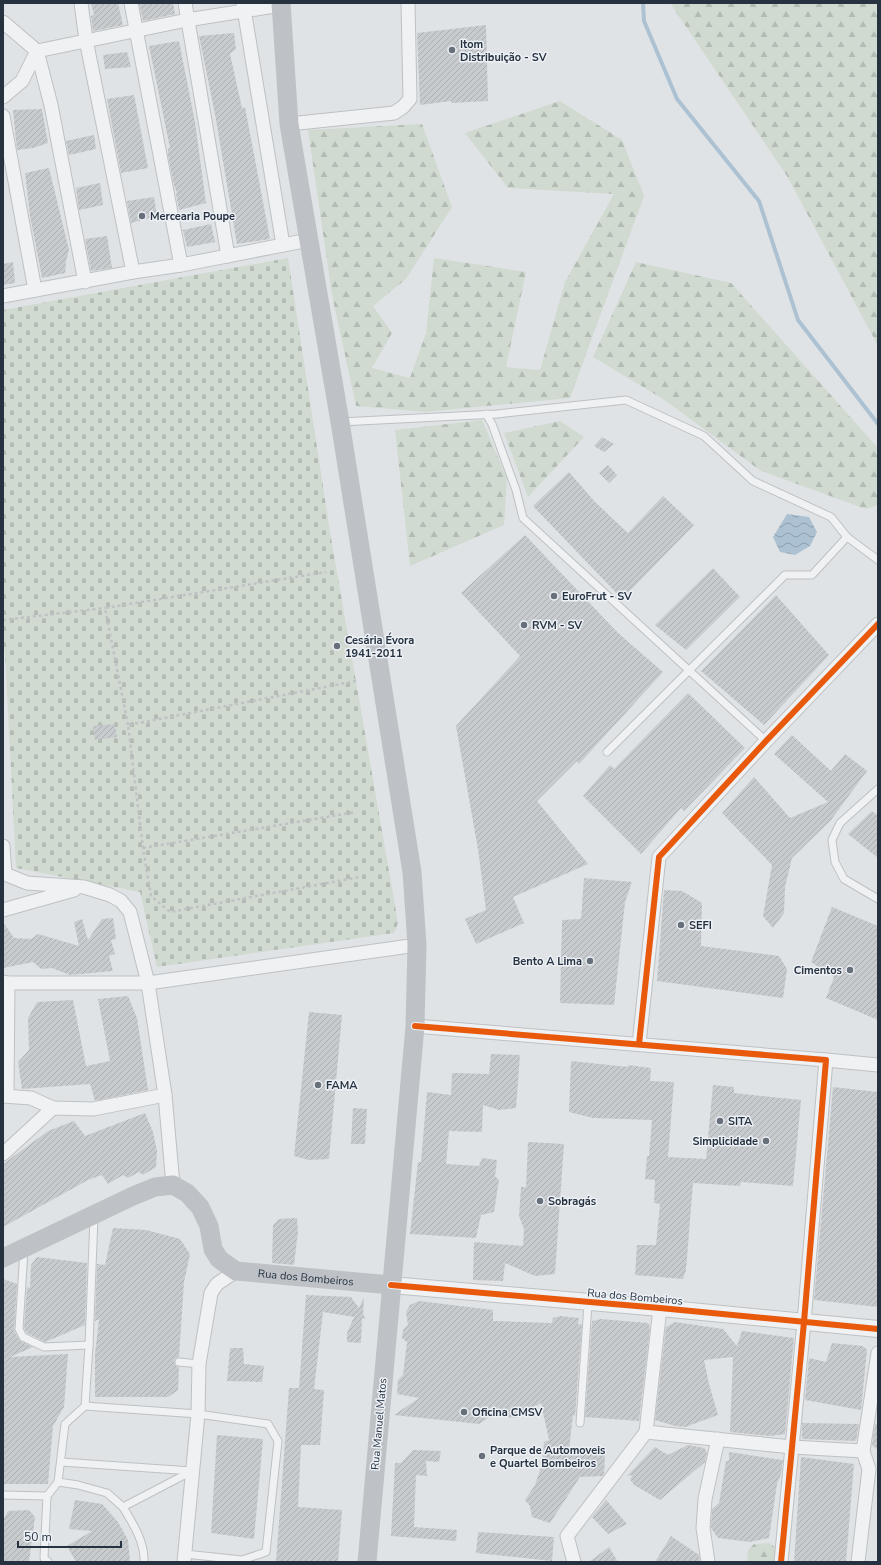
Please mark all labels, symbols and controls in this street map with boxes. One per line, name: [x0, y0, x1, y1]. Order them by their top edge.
place label: Itom Distribuição - SV: [460, 37, 547, 65]
marker: Itom Distribuição - SV: [447, 45, 457, 55]
place label: Mercearia Poupe: [150, 209, 235, 224]
marker: Mercearia Poupe: [137, 211, 147, 221]
place label: EuroFrut - SV: [562, 589, 632, 604]
marker: EuroFrut - SV: [549, 591, 559, 601]
place label: RVM - SV: [532, 618, 582, 633]
marker: RVM - SV: [519, 620, 529, 630]
place label: Cesária Évora 1941-2011: [345, 632, 414, 661]
marker: Cesária Évora 1941-2011: [332, 641, 342, 651]
place label: SEFI: [689, 918, 712, 933]
marker: SEFI: [676, 920, 686, 930]
place label: Bento A Lima: [513, 954, 582, 969]
marker: Bento A Lima: [585, 956, 595, 966]
place label: Cimentos: [794, 963, 842, 978]
marker: Cimentos: [845, 965, 855, 975]
place label: FAMA: [326, 1078, 358, 1093]
marker: FAMA: [313, 1080, 323, 1090]
place label: SITA: [728, 1114, 753, 1129]
marker: SITA: [715, 1116, 725, 1126]
place label: Simplicidade: [693, 1134, 758, 1149]
marker: Simplicidade: [761, 1136, 771, 1146]
place label: Sobragás: [548, 1194, 596, 1209]
marker: Sobragás: [535, 1196, 545, 1206]
street label: Rua dos Bombeiros: [257, 1266, 354, 1289]
street label: Rua dos Bombeiros: [587, 1285, 683, 1309]
street label: Rua Manuel Matos: [368, 1377, 390, 1471]
place label: Oficina CMSV: [472, 1405, 543, 1420]
marker: Oficina CMSV: [459, 1407, 469, 1417]
place label: Parque de Automoveis e Quartel Bombeiros: [490, 1443, 605, 1471]
marker: Parque de Automoveis e Quartel Bombeiros: [477, 1451, 487, 1461]
scale bar: [18, 1523, 121, 1549]
text: 50 m: [24, 1529, 52, 1545]

